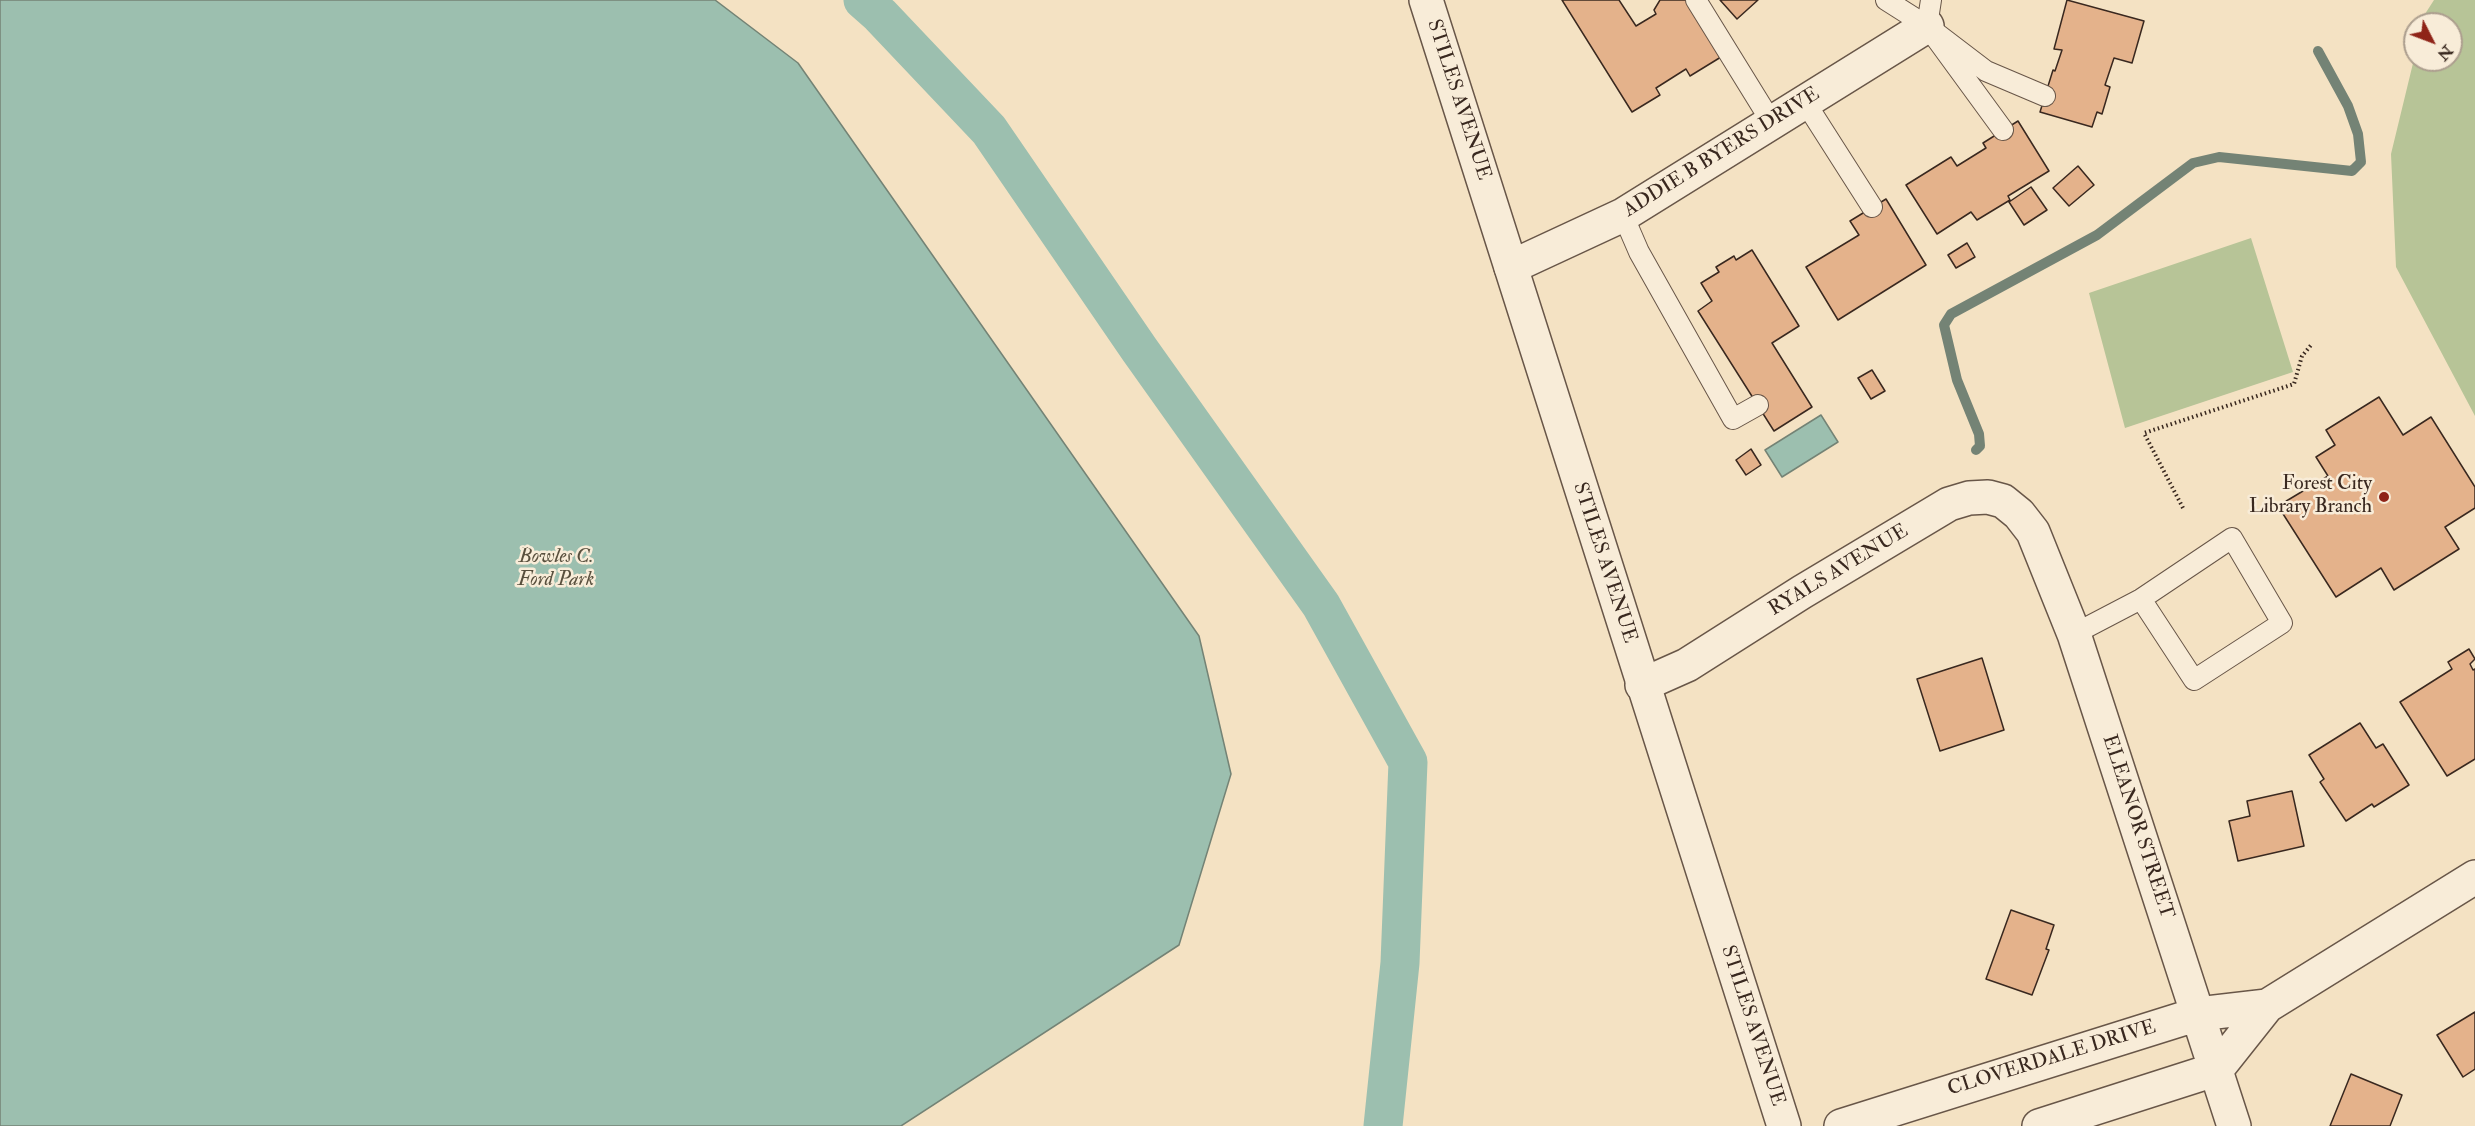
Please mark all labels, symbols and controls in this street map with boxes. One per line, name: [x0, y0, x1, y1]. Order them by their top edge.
north arrow: [2403, 12, 2463, 72]
street label: STILES AVENUE: [1421, 17, 1495, 183]
text: N: [2433, 41, 2457, 65]
street label: ADDIE B BYERS DRIVE: [1619, 83, 1825, 223]
place label: Forest City Library Branch: [2249, 473, 2372, 520]
street label: STILES AVENUE: [1567, 480, 1641, 646]
marker: Forest City Library Branch: [2377, 490, 2391, 504]
street label: RYALS AVENUE: [1765, 520, 1913, 622]
park label: Bowles C. Ford Park: [518, 546, 594, 593]
street label: ELEANOR STREET: [2096, 732, 2178, 922]
street label: STILES AVENUE: [1715, 943, 1789, 1109]
street label: CLOVERDALE DRIVE: [1945, 1016, 2159, 1102]

